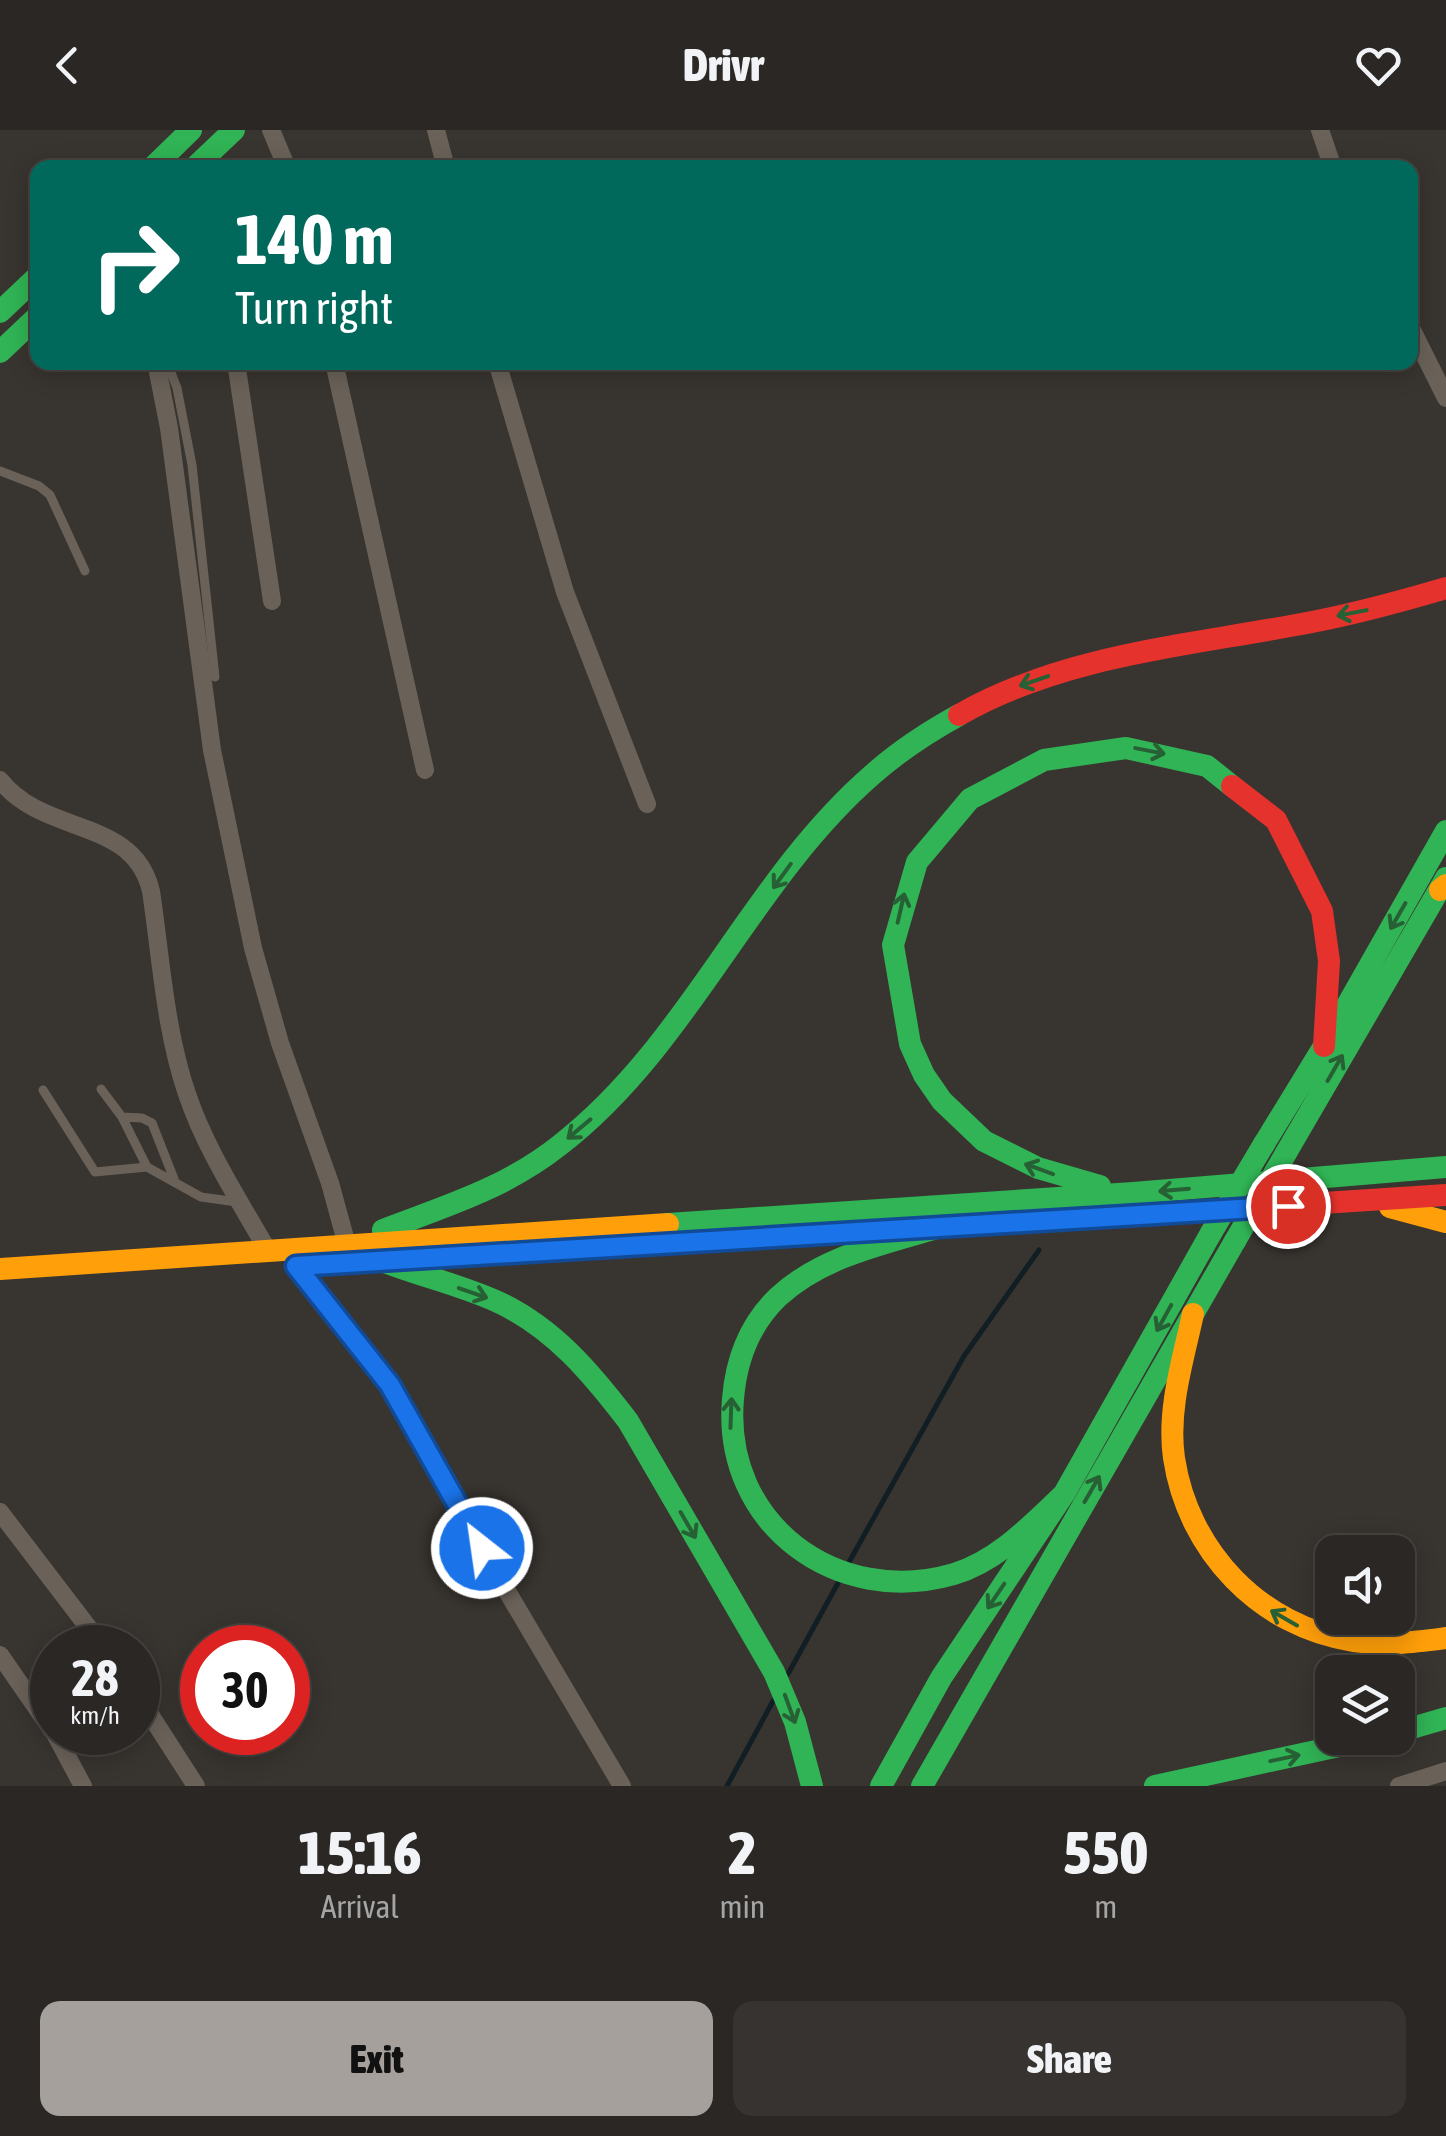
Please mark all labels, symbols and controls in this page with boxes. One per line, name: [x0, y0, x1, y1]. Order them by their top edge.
icon: back: [40, 38, 95, 93]
icon: heart: [1351, 38, 1406, 93]
text: Drivr: [683, 39, 763, 91]
text: 140 m: [235, 199, 394, 279]
icon: right: [70, 200, 200, 330]
text: Turn right: [235, 282, 393, 334]
one-way arrow: [1337, 604, 1369, 623]
one-way arrow: [1019, 674, 1051, 692]
one-way arrow: [1133, 742, 1166, 761]
one-way arrow: [772, 862, 793, 889]
one-way arrow: [893, 893, 911, 925]
one-way arrow: [1388, 901, 1408, 929]
one-way arrow: [1326, 1054, 1346, 1083]
one-way arrow: [566, 1117, 592, 1139]
one-way arrow: [1025, 1159, 1056, 1177]
pin: [1246, 1164, 1331, 1249]
icon: arrive: [1261, 1179, 1316, 1234]
one-way arrow: [1159, 1180, 1191, 1199]
one-way arrow: [457, 1286, 489, 1304]
one-way arrow: [1153, 1303, 1173, 1332]
one-way arrow: [722, 1397, 741, 1430]
one-way arrow: [1082, 1475, 1102, 1504]
position arrow: [430, 1496, 534, 1600]
one-way arrow: [679, 1510, 699, 1539]
map controls: [1315, 1535, 1415, 1755]
button: sound: [1315, 1535, 1415, 1635]
one-way arrow: [986, 1582, 1007, 1610]
one-way arrow: [1270, 1608, 1299, 1628]
speed limit sign: 30: [180, 1625, 310, 1755]
text: 28: [71, 1649, 118, 1707]
button: layers: [1315, 1655, 1415, 1755]
one-way arrow: [782, 1693, 800, 1724]
text: km/h: [70, 1701, 120, 1729]
one-way arrow: [1268, 1747, 1300, 1766]
text: 15:16: [298, 1818, 421, 1887]
text: 2: [728, 1818, 757, 1887]
text: 550: [1063, 1818, 1148, 1887]
text: Arrival: [321, 1888, 399, 1925]
text: min: [719, 1888, 765, 1925]
text: m: [1094, 1888, 1117, 1925]
button: Exit: [40, 2001, 713, 2116]
button: Share: [733, 2001, 1406, 2116]

